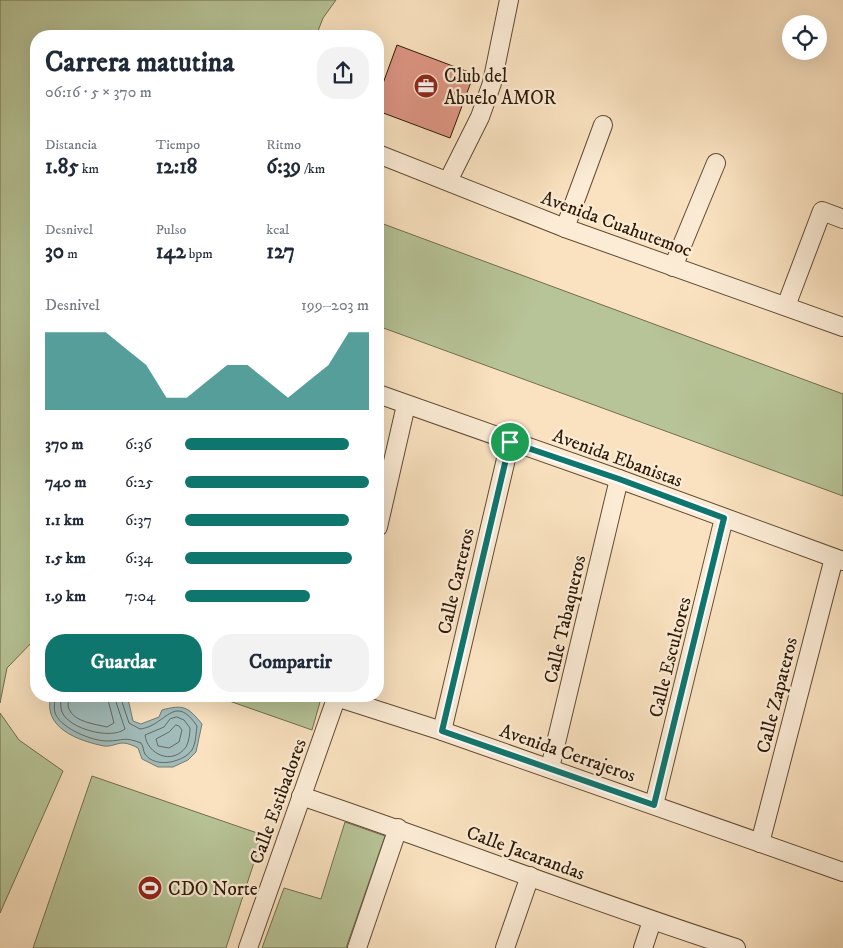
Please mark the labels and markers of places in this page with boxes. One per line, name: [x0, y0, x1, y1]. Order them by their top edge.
place label: Club del Abuelo AMOR: [444, 65, 557, 110]
office icon: Club del Abuelo AMOR: [413, 73, 439, 99]
pin: [489, 421, 531, 463]
sports icon: CDO Norte: [137, 875, 163, 901]
place label: CDO Norte: [168, 878, 258, 901]

